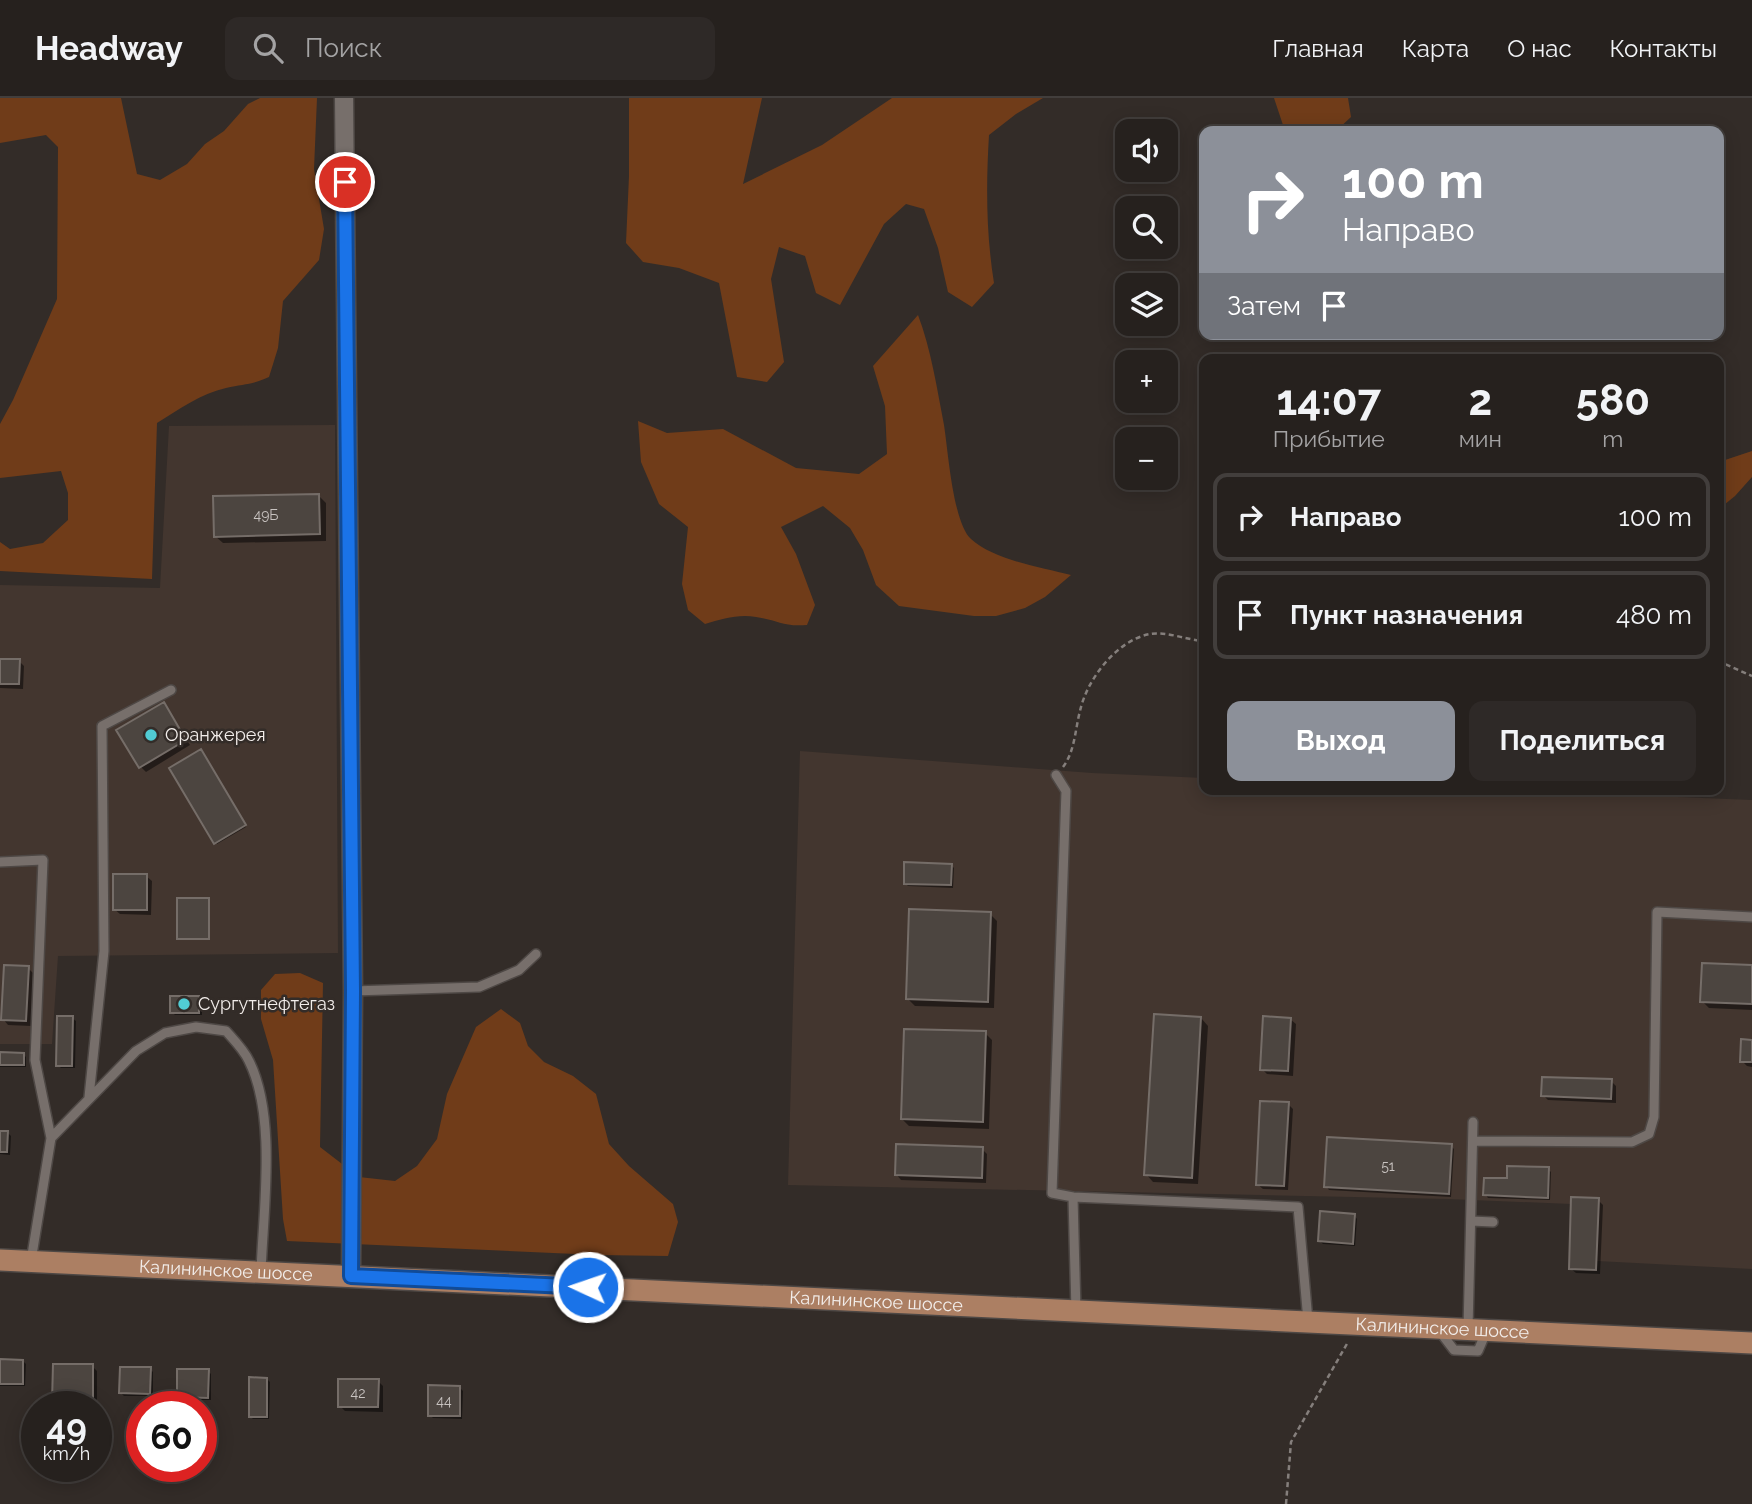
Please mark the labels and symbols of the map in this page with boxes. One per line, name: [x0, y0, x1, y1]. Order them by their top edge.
pin: [315, 152, 375, 212]
house number: 49Б: [254, 507, 278, 523]
place label: Оранжерея: [165, 724, 266, 745]
marker: Оранжерея: [143, 727, 159, 743]
place label: Сургутнефтегаз: [198, 993, 335, 1014]
marker: Сургутнефтегаз: [176, 996, 192, 1012]
house number: 51: [1381, 1158, 1395, 1174]
position arrow: [551, 1250, 625, 1324]
street label: Калининское шоссе: [138, 1256, 313, 1285]
street label: Калининское шоссе: [789, 1286, 964, 1316]
street label: Калининское шоссе: [1355, 1313, 1530, 1342]
house number: 42: [351, 1385, 365, 1401]
speed limit sign: 60: [126, 1391, 217, 1482]
house number: 44: [436, 1393, 452, 1409]

